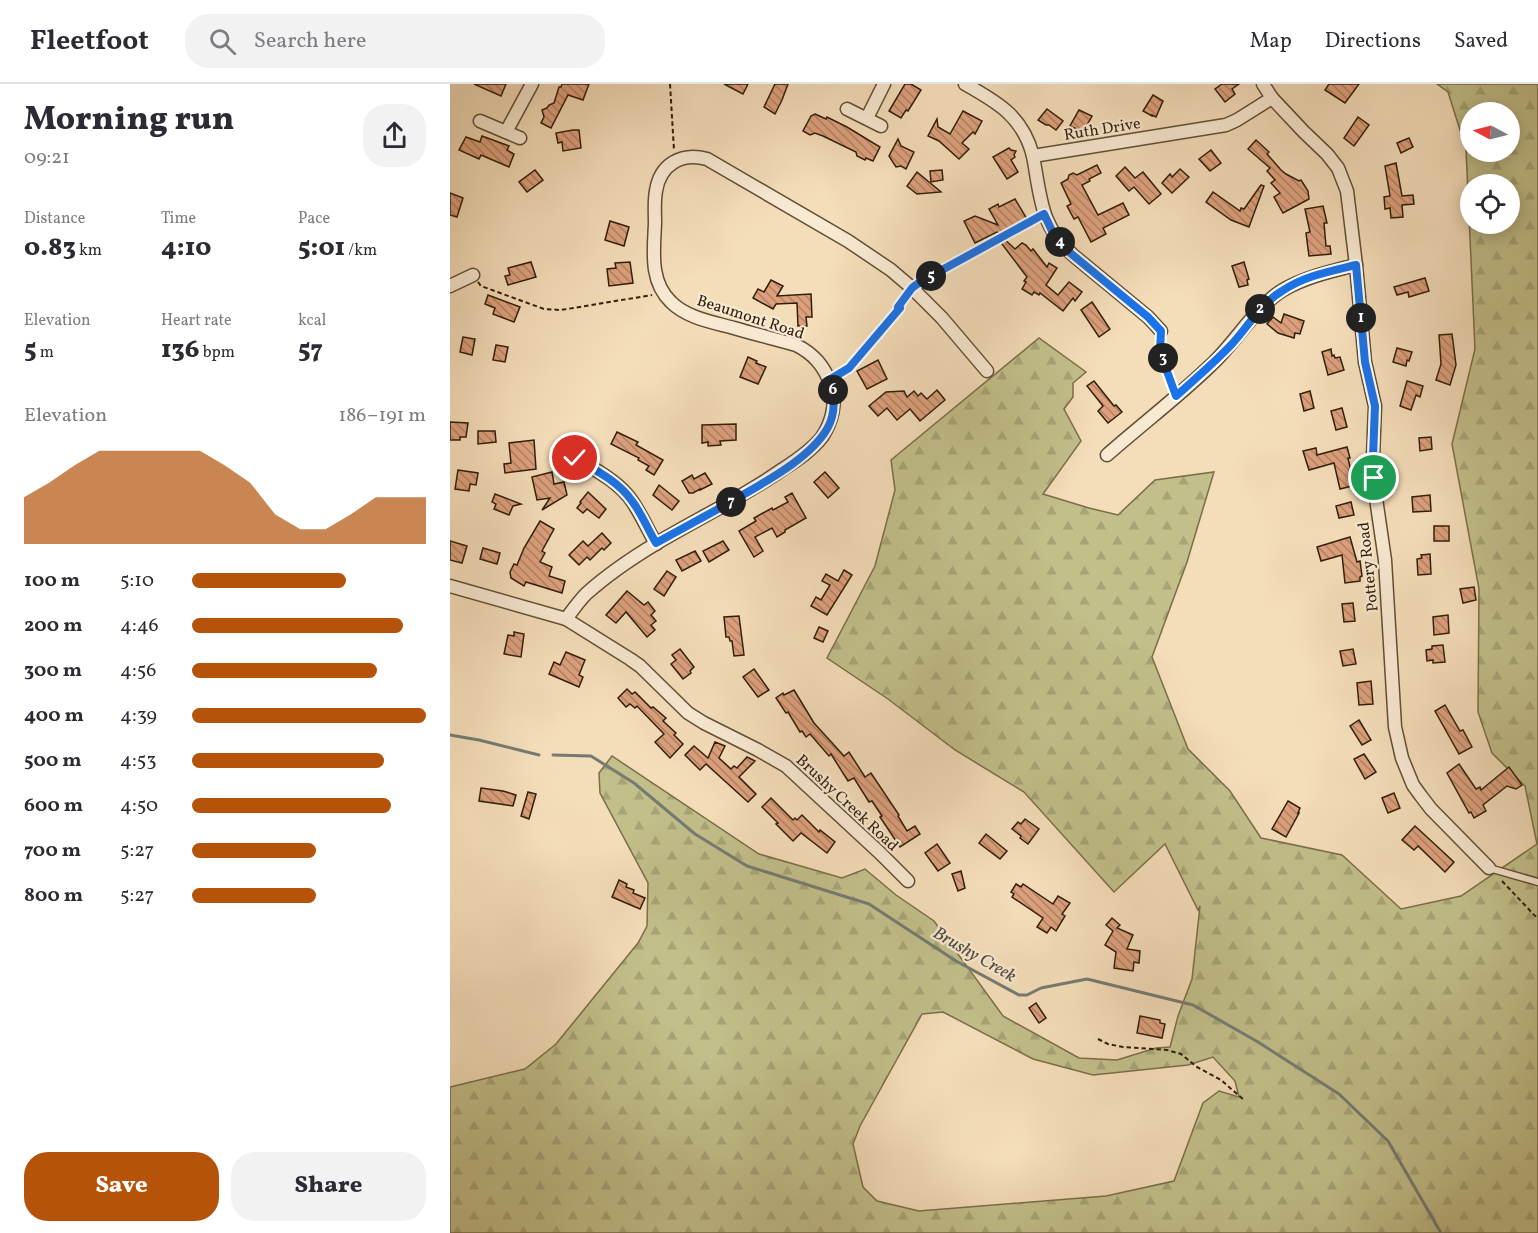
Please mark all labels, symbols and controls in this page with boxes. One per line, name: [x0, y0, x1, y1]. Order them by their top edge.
search box: [185, 14, 605, 68]
text: Fleetfoot: [30, 22, 149, 61]
icon: search: [206, 25, 239, 58]
text: Search here: [254, 26, 366, 57]
text: Map: [1250, 27, 1292, 56]
text: Directions: [1325, 27, 1421, 56]
text: Saved: [1454, 27, 1508, 56]
text: Morning run: [24, 98, 234, 144]
north arrow: [1460, 102, 1520, 162]
map controls: [1460, 102, 1520, 234]
button: share: [363, 104, 426, 167]
street label: Ruth Drive: [1062, 113, 1142, 147]
text: 09:21: [24, 144, 70, 172]
button: locate: [1460, 174, 1520, 234]
text: Distance: [24, 208, 85, 230]
text: Time: [161, 208, 196, 230]
text: Pace: [298, 208, 330, 230]
pin: 4: [1045, 227, 1075, 257]
text: 0.83: [24, 230, 76, 266]
text: 4:10: [161, 230, 211, 266]
text: 5:01: [298, 230, 345, 266]
text: 4: [1055, 231, 1065, 253]
text: km: [76, 240, 102, 262]
text: /km: [345, 240, 377, 262]
pin: 5: [916, 261, 946, 291]
text: 5: [927, 265, 935, 287]
street label: Beaumont Road: [694, 290, 807, 346]
pin: 2: [1245, 294, 1275, 324]
text: 2: [1256, 298, 1264, 320]
pin: 1: [1346, 303, 1376, 333]
text: 1: [1358, 307, 1364, 329]
text: Elevation: [24, 310, 91, 332]
text: Heart rate: [161, 310, 232, 332]
text: kcal: [298, 310, 326, 332]
text: 5: [24, 332, 37, 368]
text: 136: [161, 332, 200, 368]
text: 57: [298, 332, 323, 368]
text: m: [37, 342, 54, 364]
text: bpm: [200, 342, 235, 364]
pin: 3: [1148, 343, 1178, 373]
text: 3: [1159, 347, 1167, 369]
pin: 6: [818, 375, 848, 405]
text: 6: [829, 379, 837, 401]
text: Elevation: [24, 402, 107, 430]
text: 186–191 m: [338, 402, 426, 430]
pin: [549, 432, 600, 483]
icon: check: [558, 441, 591, 474]
pin: [1348, 452, 1399, 503]
icon: arrive: [1357, 461, 1390, 494]
pin: 7: [716, 487, 746, 517]
text: 7: [727, 491, 735, 513]
street label: Pottery Road: [1353, 521, 1385, 613]
text: 100 m: [24, 567, 80, 595]
text: 5:10: [120, 567, 154, 595]
text: 200 m: [24, 612, 82, 640]
text: 4:46: [120, 612, 159, 640]
text: 300 m: [24, 657, 82, 685]
text: 4:56: [120, 657, 156, 685]
text: 400 m: [24, 702, 84, 730]
text: 4:39: [120, 702, 157, 730]
text: 500 m: [24, 747, 82, 775]
text: 4:53: [120, 747, 157, 775]
street label: Brushy Creek Road: [790, 750, 903, 857]
text: 600 m: [24, 792, 83, 820]
text: 4:50: [120, 792, 158, 820]
text: 700 m: [24, 837, 81, 865]
text: 5:27: [120, 837, 154, 865]
text: 800 m: [24, 882, 83, 910]
text: 5:27: [120, 882, 154, 910]
water label: Brushy Creek: [928, 921, 1021, 989]
button: Save: [24, 1152, 219, 1221]
button: Share: [231, 1152, 426, 1221]

